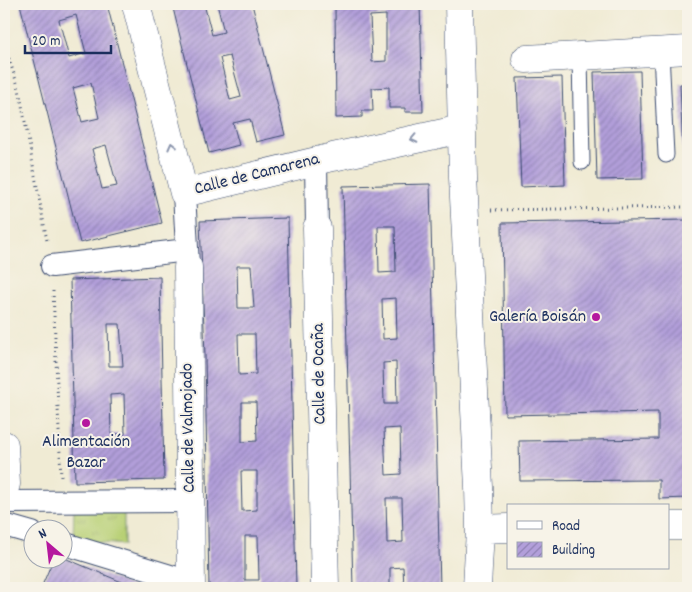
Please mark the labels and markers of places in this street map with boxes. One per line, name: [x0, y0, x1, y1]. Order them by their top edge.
place label: Galería Boisán: [489, 305, 586, 330]
marker: Galería Boisán: [590, 311, 602, 323]
marker: Alimentación Bazar: [80, 417, 92, 429]
place label: Alimentación Bazar: [42, 430, 130, 476]

